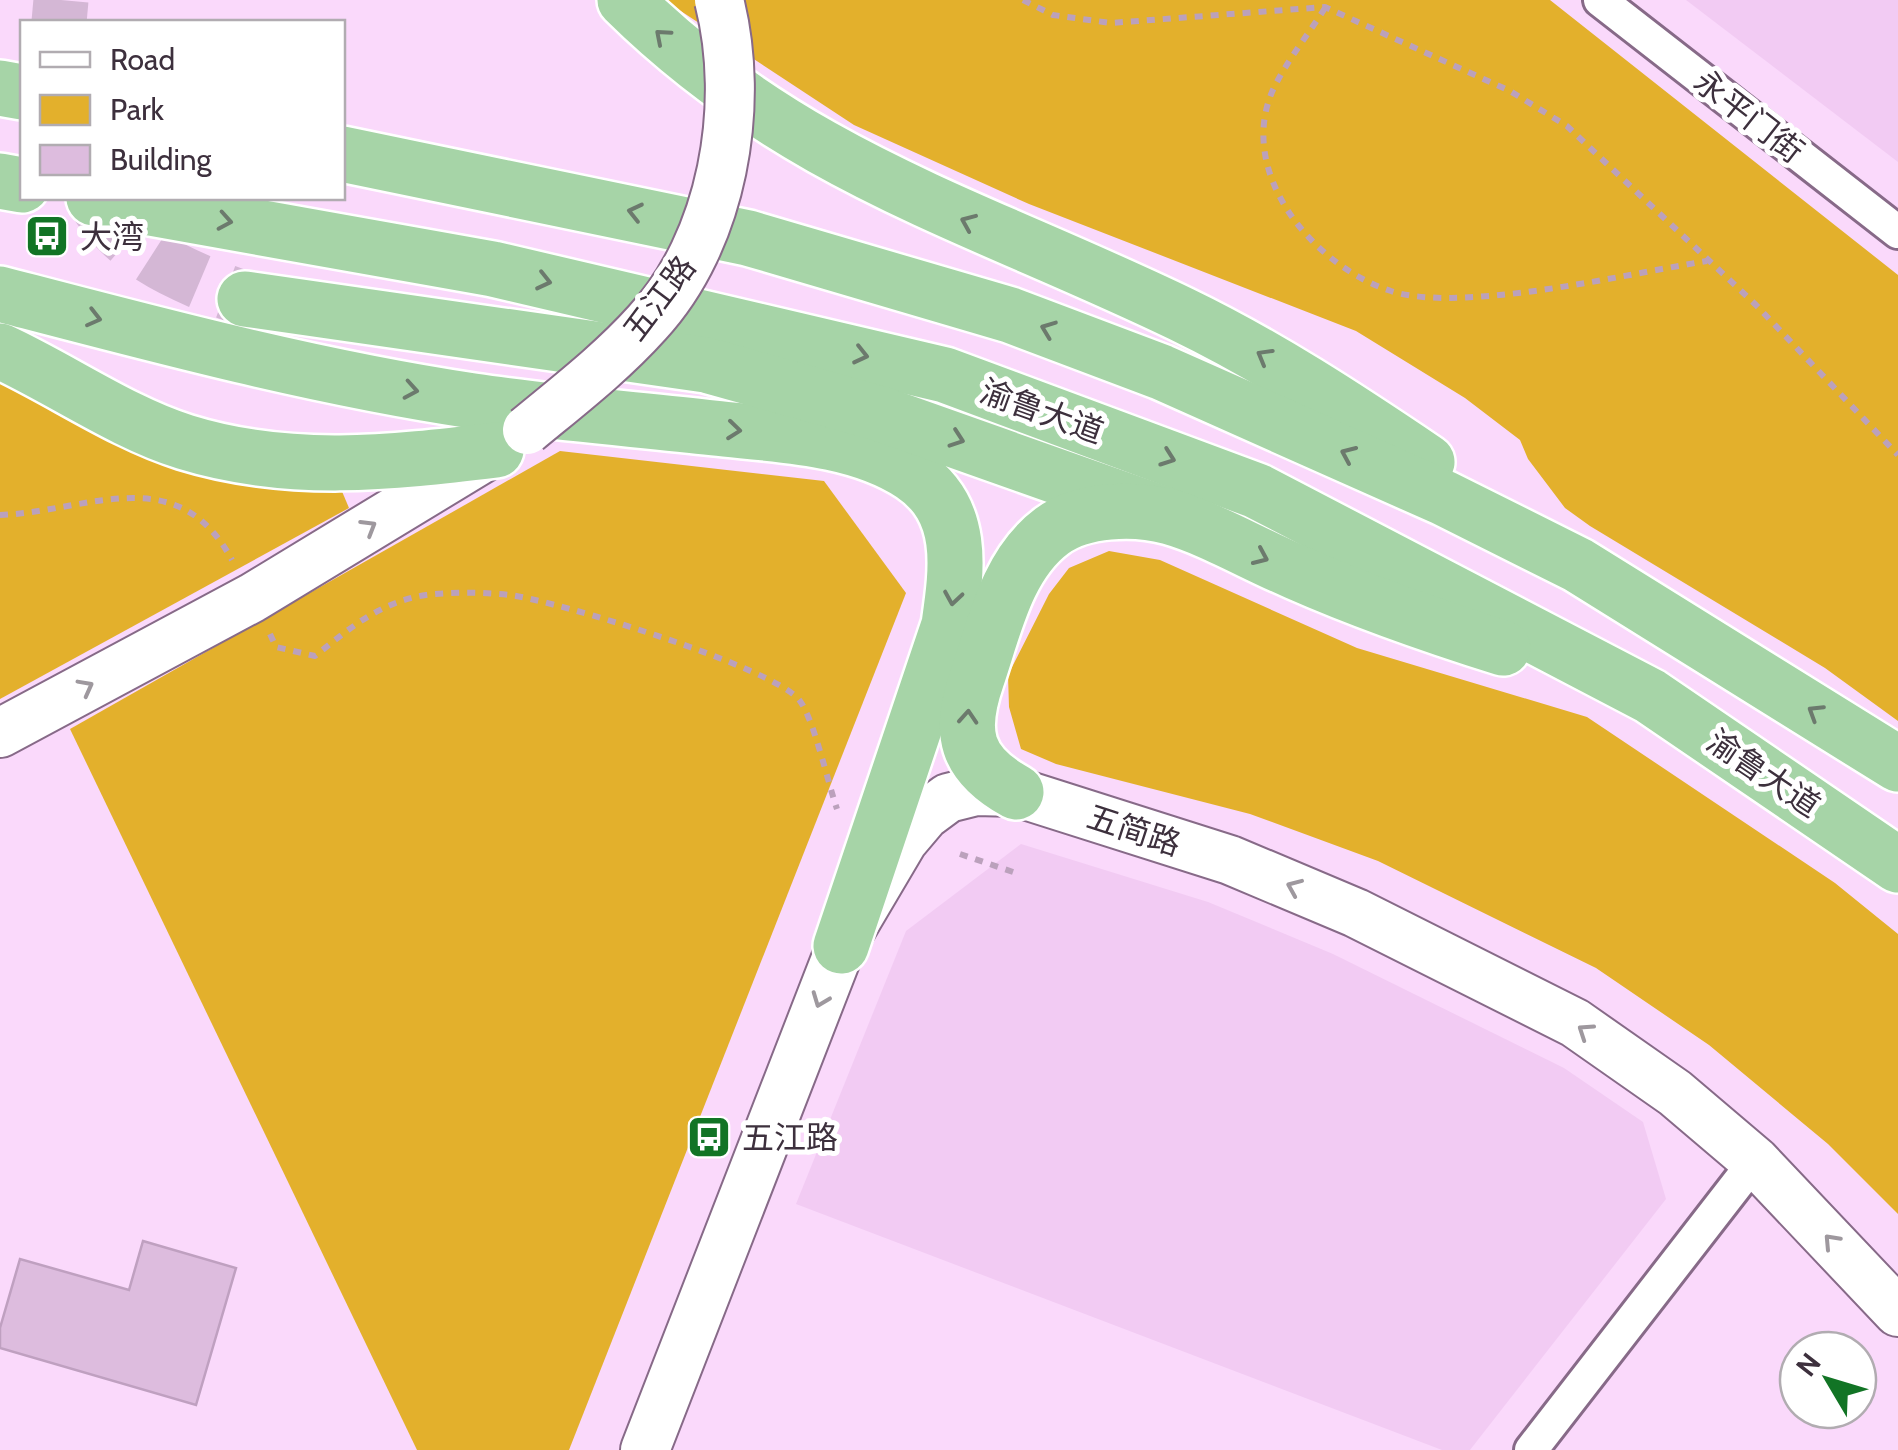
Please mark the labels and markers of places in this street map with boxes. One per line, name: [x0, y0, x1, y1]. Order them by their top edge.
bus stop icon: 大湾: [24, 213, 70, 259]
place label: 大湾: [80, 217, 144, 256]
bus stop icon: 五江路: [686, 1114, 732, 1160]
place label: 五江路: [742, 1118, 838, 1157]

